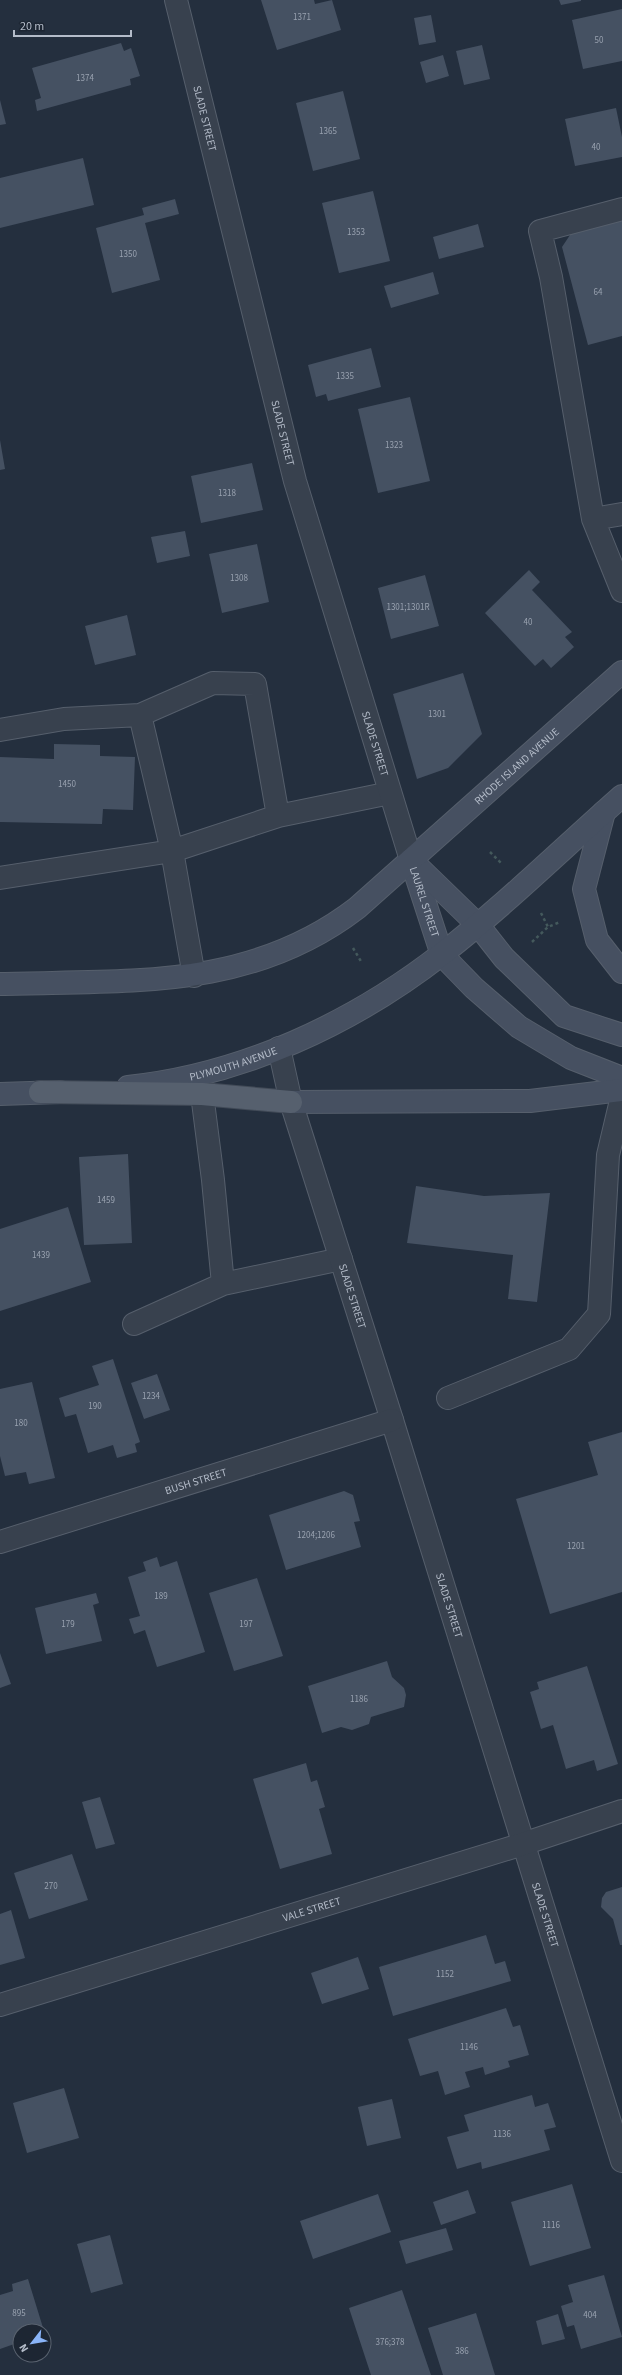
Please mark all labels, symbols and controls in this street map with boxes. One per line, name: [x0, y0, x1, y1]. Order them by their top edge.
house number: 1371: [293, 11, 311, 24]
scale bar: [14, 12, 131, 38]
text: 20 m: [20, 18, 44, 35]
house number: 50: [595, 34, 604, 47]
house number: 1374: [76, 72, 94, 85]
street label: SLADE STREET: [190, 84, 221, 153]
house number: 1365: [319, 125, 337, 138]
house number: 40: [592, 141, 601, 154]
house number: 1353: [347, 226, 365, 239]
house number: 1350: [119, 248, 137, 261]
house number: 64: [594, 286, 603, 299]
house number: 1335: [336, 370, 354, 383]
street label: SLADE STREET: [268, 398, 299, 468]
house number: 1323: [385, 439, 403, 452]
house number: 1318: [218, 487, 236, 500]
house number: 1308: [230, 572, 248, 585]
house number: 1301;1301R: [386, 601, 430, 614]
house number: 40: [524, 616, 533, 629]
house number: 1301: [428, 708, 446, 721]
street label: SLADE STREET: [358, 709, 392, 778]
street label: RHODE ISLAND AVENUE: [471, 724, 562, 808]
house number: 1450: [58, 778, 76, 791]
street label: LAUREL STREET: [406, 865, 443, 939]
street label: PLYMOUTH AVENUE: [188, 1043, 279, 1084]
house number: 1459: [97, 1194, 115, 1207]
house number: 1439: [32, 1249, 50, 1262]
street label: SLADE STREET: [335, 1262, 370, 1331]
house number: 1234: [142, 1390, 160, 1403]
house number: 190: [88, 1400, 102, 1413]
house number: 180: [14, 1417, 28, 1430]
street label: BUSH STREET: [163, 1464, 229, 1498]
house number: 1204;1206: [297, 1529, 336, 1542]
house number: 1201: [567, 1540, 585, 1553]
street label: SLADE STREET: [432, 1571, 467, 1640]
house number: 189: [154, 1590, 168, 1603]
house number: 179: [61, 1618, 75, 1631]
house number: 197: [239, 1618, 253, 1631]
house number: 1186: [350, 1693, 368, 1706]
house number: 270: [44, 1880, 58, 1893]
street label: SLADE STREET: [528, 1880, 563, 1949]
street label: VALE STREET: [281, 1893, 343, 1925]
house number: 1152: [436, 1968, 454, 1981]
house number: 1146: [460, 2041, 478, 2054]
house number: 1136: [493, 2128, 511, 2141]
house number: 1116: [542, 2219, 560, 2232]
house number: 895: [12, 2307, 26, 2320]
house number: 404: [583, 2309, 597, 2322]
north arrow: [12, 2323, 52, 2363]
house number: 376;378: [375, 2336, 405, 2349]
text: N: [16, 2341, 32, 2355]
house number: 386: [455, 2345, 469, 2358]

